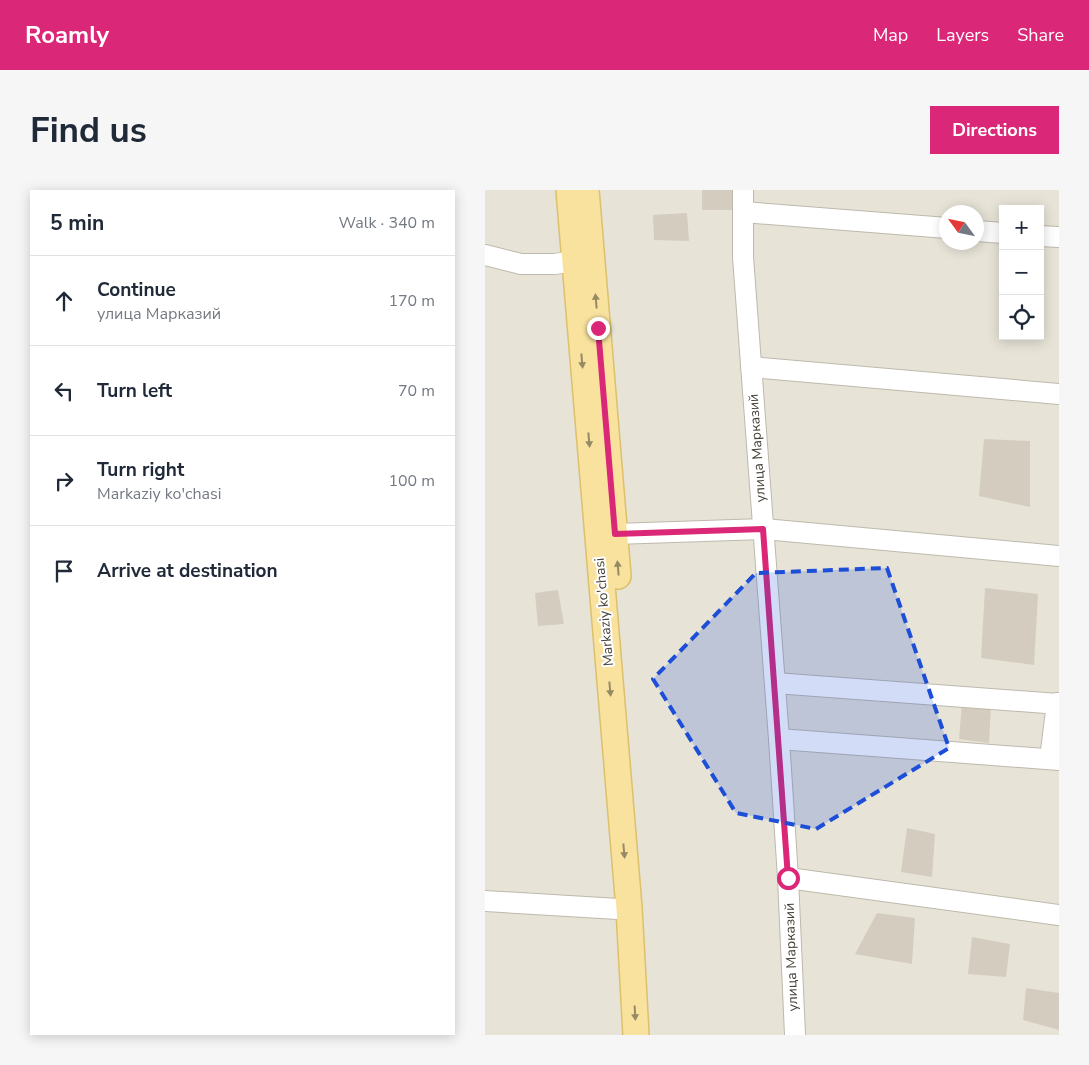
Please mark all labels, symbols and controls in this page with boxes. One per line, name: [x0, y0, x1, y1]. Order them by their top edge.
text: Roamly: [25, 19, 109, 51]
text: Map: [873, 23, 908, 47]
text: Layers: [936, 23, 989, 47]
text: Share: [1017, 23, 1064, 47]
button: Directions: [930, 106, 1059, 154]
text: Find us: [30, 107, 147, 154]
north arrow: [939, 205, 984, 250]
map controls: [999, 205, 1044, 340]
button: +: [999, 205, 1044, 250]
text: 5 min: [50, 209, 104, 237]
text: Walk · 340 m: [339, 212, 435, 234]
button: −: [999, 250, 1044, 295]
text: Continue: [97, 277, 176, 303]
icon: ahead: [50, 287, 78, 315]
text: 170 m: [388, 290, 435, 312]
one-way arrow: [591, 293, 599, 309]
button: locate: [999, 295, 1044, 340]
text: улица Марказий: [97, 303, 221, 325]
route end: [587, 317, 610, 340]
one-way arrow: [579, 353, 587, 369]
icon: left: [50, 377, 78, 405]
text: Turn left: [97, 378, 172, 404]
text: 70 m: [398, 380, 435, 402]
street label: улица Марказий: [744, 393, 770, 503]
one-way arrow: [585, 432, 593, 448]
text: Turn right: [97, 457, 184, 483]
icon: right: [50, 467, 78, 495]
text: 100 m: [388, 470, 435, 492]
text: Markaziy ko'chasi: [97, 483, 221, 505]
icon: arrive: [50, 557, 78, 585]
street label: Markaziy ko'chasi: [590, 557, 618, 667]
text: Arrive at destination: [97, 558, 278, 584]
one-way arrow: [613, 559, 621, 575]
one-way arrow: [607, 681, 615, 697]
one-way arrow: [621, 843, 629, 859]
route start: [777, 867, 800, 890]
street label: улица Марказий: [780, 902, 802, 1012]
one-way arrow: [632, 1005, 640, 1021]

